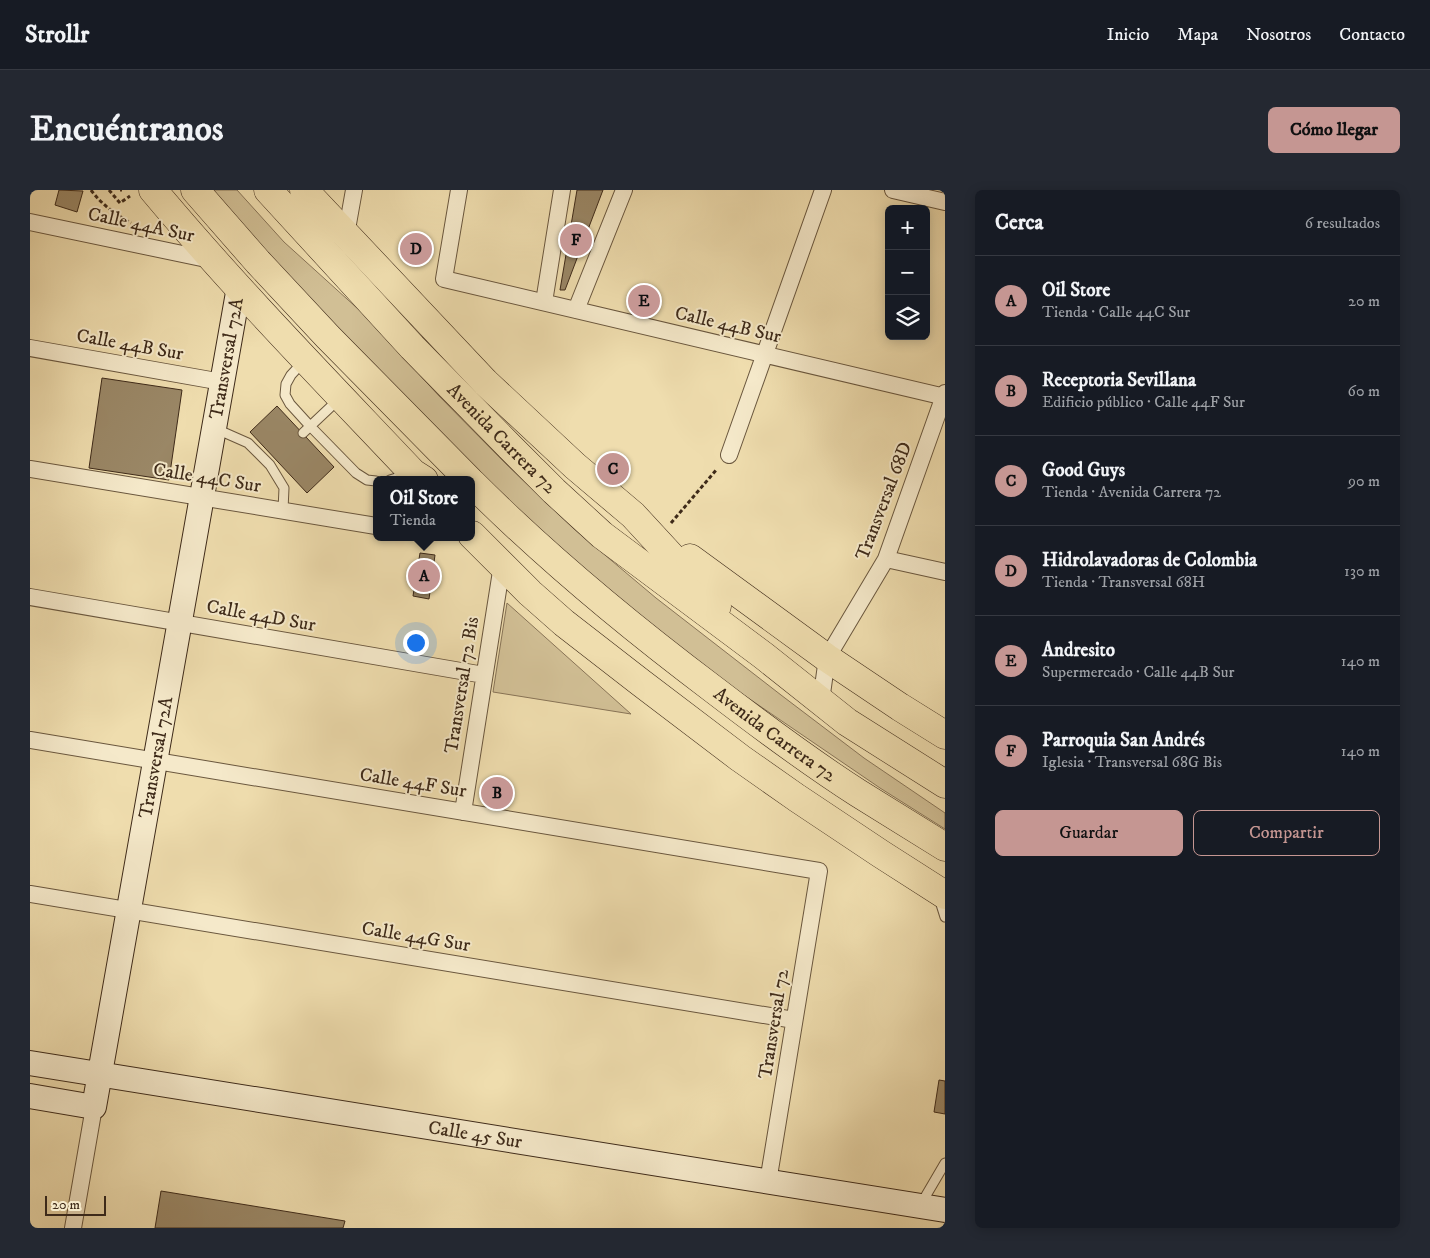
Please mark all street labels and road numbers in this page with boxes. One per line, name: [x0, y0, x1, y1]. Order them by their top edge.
street label: Calle 44A Sur: [86, 202, 196, 248]
street label: Transversal 72A: [204, 295, 249, 421]
street label: Calle 44B Sur: [673, 302, 783, 348]
street label: Calle 44B Sur: [75, 324, 185, 366]
street label: Avenida Carrera 72: [442, 378, 562, 499]
street label: Transversal 68D: [851, 439, 917, 563]
street label: Calle 44C Sur: [151, 458, 263, 498]
street label: Calle 44D Sur: [205, 595, 317, 637]
street label: Transversal 72 Bis: [440, 615, 484, 755]
street label: Avenida Carrera 72: [709, 682, 841, 787]
street label: Transversal 72A: [134, 694, 178, 820]
street label: Calle 44F Sur: [358, 763, 468, 803]
street label: Calle 44G Sur: [360, 917, 472, 957]
street label: Transversal 72: [754, 967, 794, 1080]
street label: Calle 45 Sur: [427, 1116, 524, 1153]

